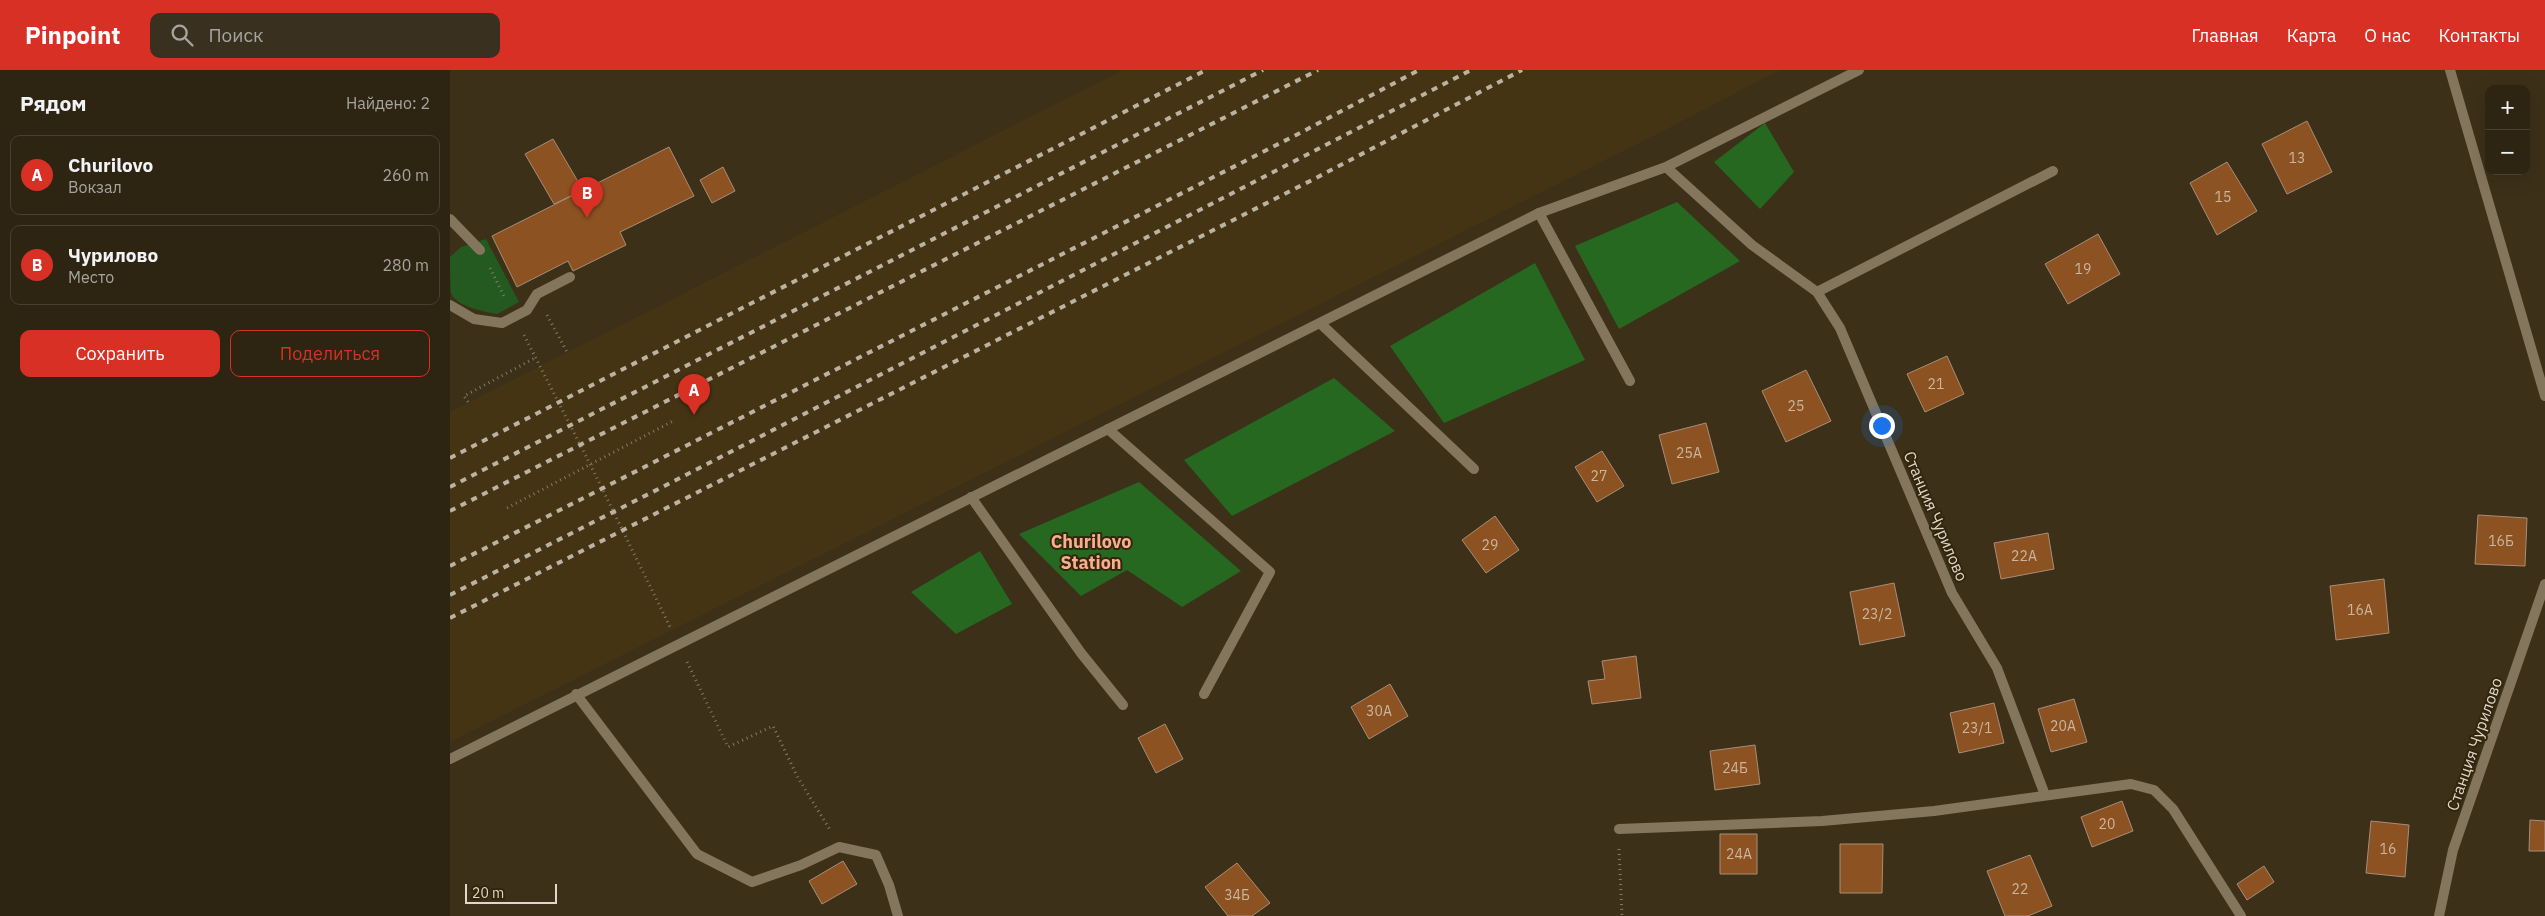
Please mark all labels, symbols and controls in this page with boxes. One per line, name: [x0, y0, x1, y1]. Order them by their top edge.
search box: [150, 13, 500, 58]
text: Pinpoint: [25, 19, 120, 51]
icon: search: [168, 21, 196, 49]
text: Поиск: [208, 23, 263, 47]
text: Главная: [2191, 24, 2259, 47]
text: Карта: [2287, 24, 2336, 47]
text: О нас: [2364, 24, 2411, 47]
text: Контакты: [2439, 24, 2520, 47]
map controls: [2485, 85, 2530, 175]
button: +: [2485, 85, 2530, 130]
text: Рядом: [20, 89, 87, 117]
text: Найдено: 2: [346, 93, 430, 113]
button: −: [2485, 130, 2530, 175]
house number: 13: [2289, 149, 2305, 167]
text: Churilovo: [68, 153, 153, 177]
text: A: [32, 165, 42, 185]
text: 260 m: [382, 165, 429, 185]
text: Вокзал: [68, 177, 122, 197]
pin: B: [571, 177, 603, 218]
house number: 15: [2215, 188, 2231, 206]
text: Чурилово: [68, 243, 158, 267]
text: B: [32, 255, 42, 275]
text: 280 m: [382, 255, 429, 275]
house number: 19: [2075, 260, 2091, 278]
text: Место: [68, 267, 114, 287]
button: Сохранить: [20, 330, 220, 377]
button: Поделиться: [230, 330, 430, 377]
pin: A: [678, 374, 710, 415]
house number: 21: [1928, 375, 1944, 393]
house number: 25: [1788, 397, 1804, 415]
your location: [1869, 413, 1895, 439]
house number: 25А: [1676, 444, 1702, 462]
street label: Станция Чурилово: [1900, 448, 1972, 584]
house number: 27: [1591, 467, 1607, 485]
district label: Churilovo Station: [1051, 530, 1131, 574]
house number: 16Б: [2488, 532, 2514, 550]
house number: 29: [1482, 536, 1498, 554]
house number: 22А: [2011, 547, 2037, 565]
house number: 16А: [2347, 601, 2373, 619]
house number: 23/2: [1862, 605, 1892, 623]
street label: Станция Чурилово: [2442, 675, 2506, 813]
house number: 30А: [1366, 702, 1392, 720]
house number: 20А: [2050, 717, 2076, 735]
house number: 23/1: [1962, 719, 1992, 737]
house number: 24Б: [1722, 759, 1748, 777]
house number: 20: [2099, 815, 2115, 833]
house number: 16: [2380, 840, 2396, 858]
house number: 24А: [1726, 845, 1752, 863]
house number: 22: [2012, 880, 2028, 898]
scale bar: [465, 881, 558, 904]
text: 20 m: [472, 884, 504, 902]
house number: 34Б: [1224, 886, 1250, 904]

